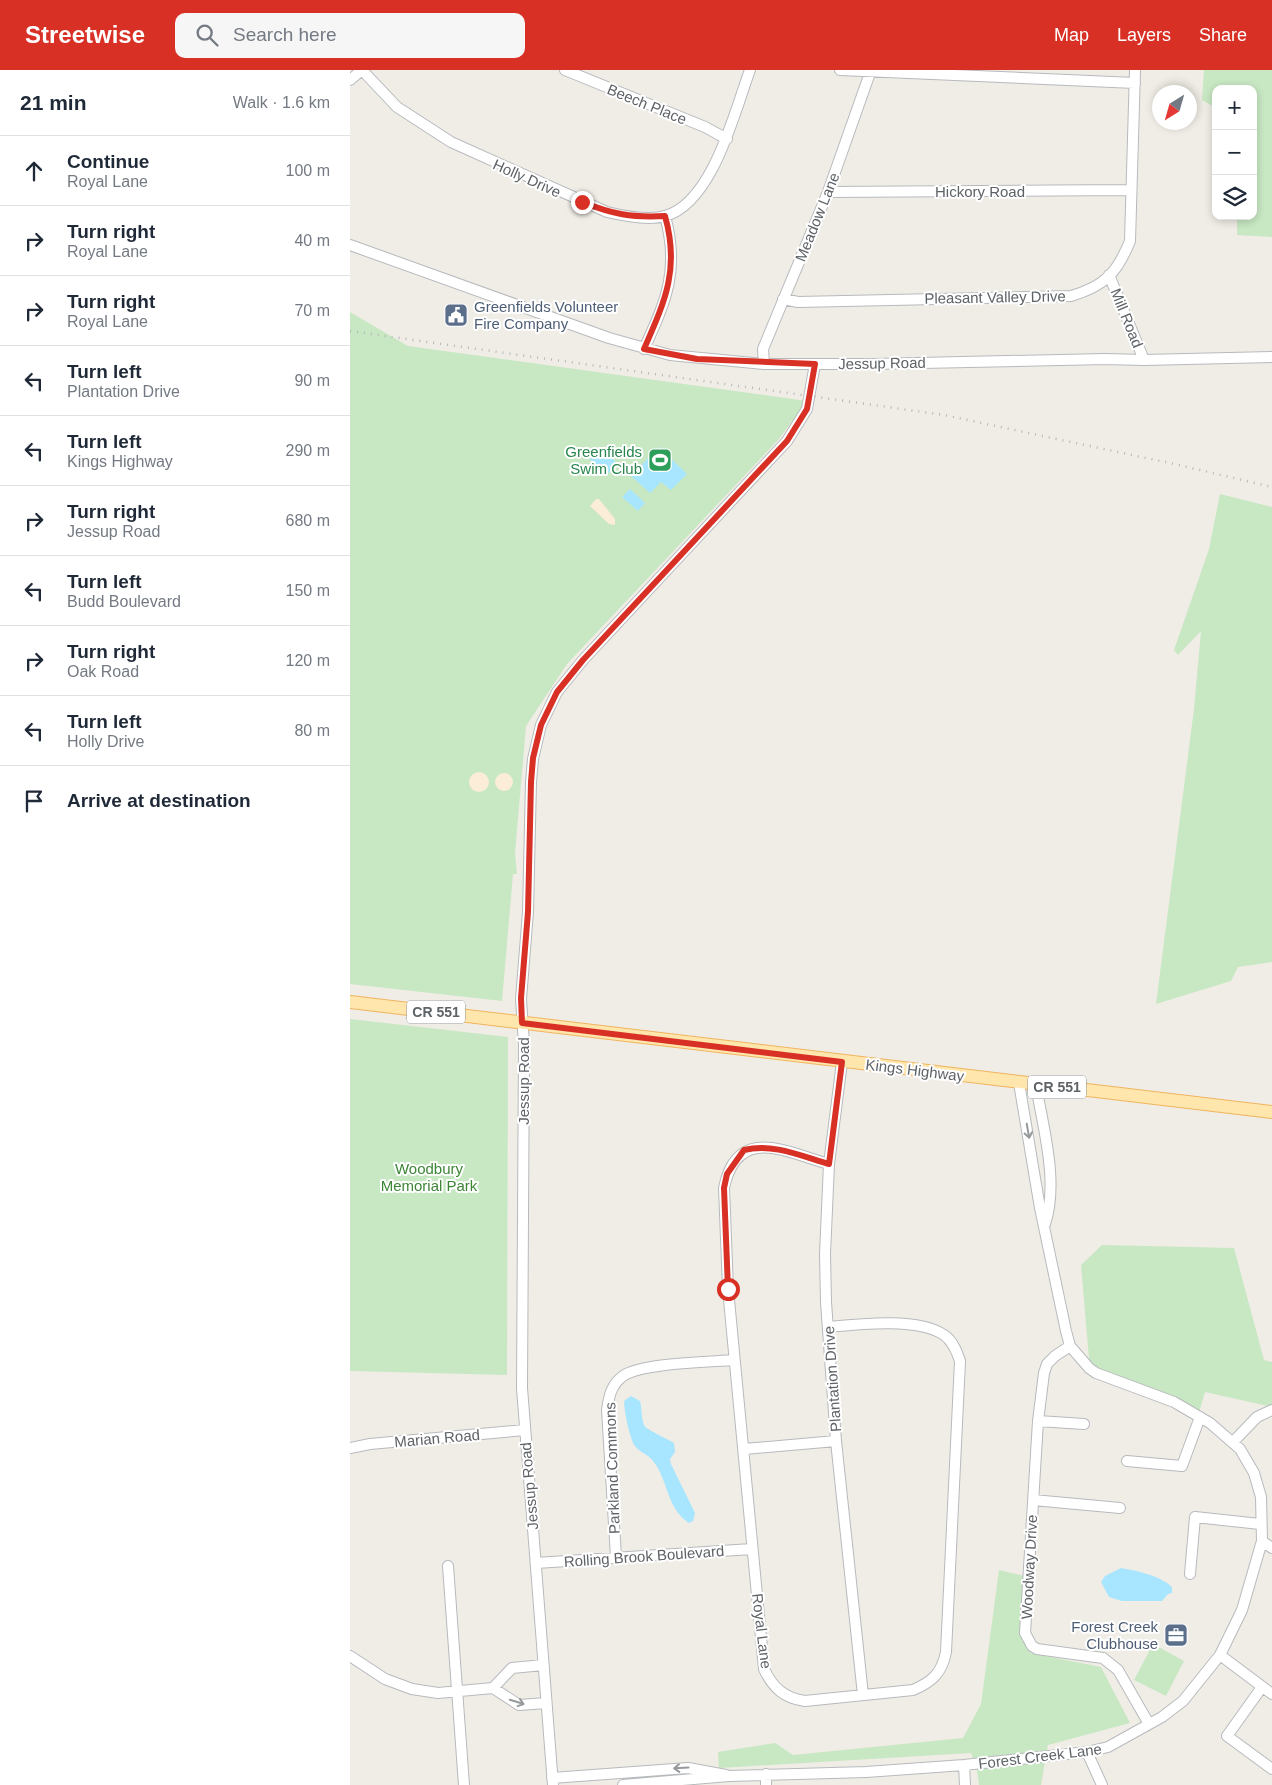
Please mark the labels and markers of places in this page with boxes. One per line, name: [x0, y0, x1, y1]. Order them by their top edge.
place label: Greenfields Volunteer Fire Company: [474, 298, 618, 332]
public building icon: Greenfields Volunteer Fire Company: [443, 302, 469, 328]
place label: Greenfields Swim Club: [565, 443, 642, 477]
sports icon: Greenfields Swim Club: [647, 447, 673, 473]
place label: Forest Creek Clubhouse: [1071, 1618, 1158, 1652]
office icon: Forest Creek Clubhouse: [1163, 1622, 1189, 1648]

